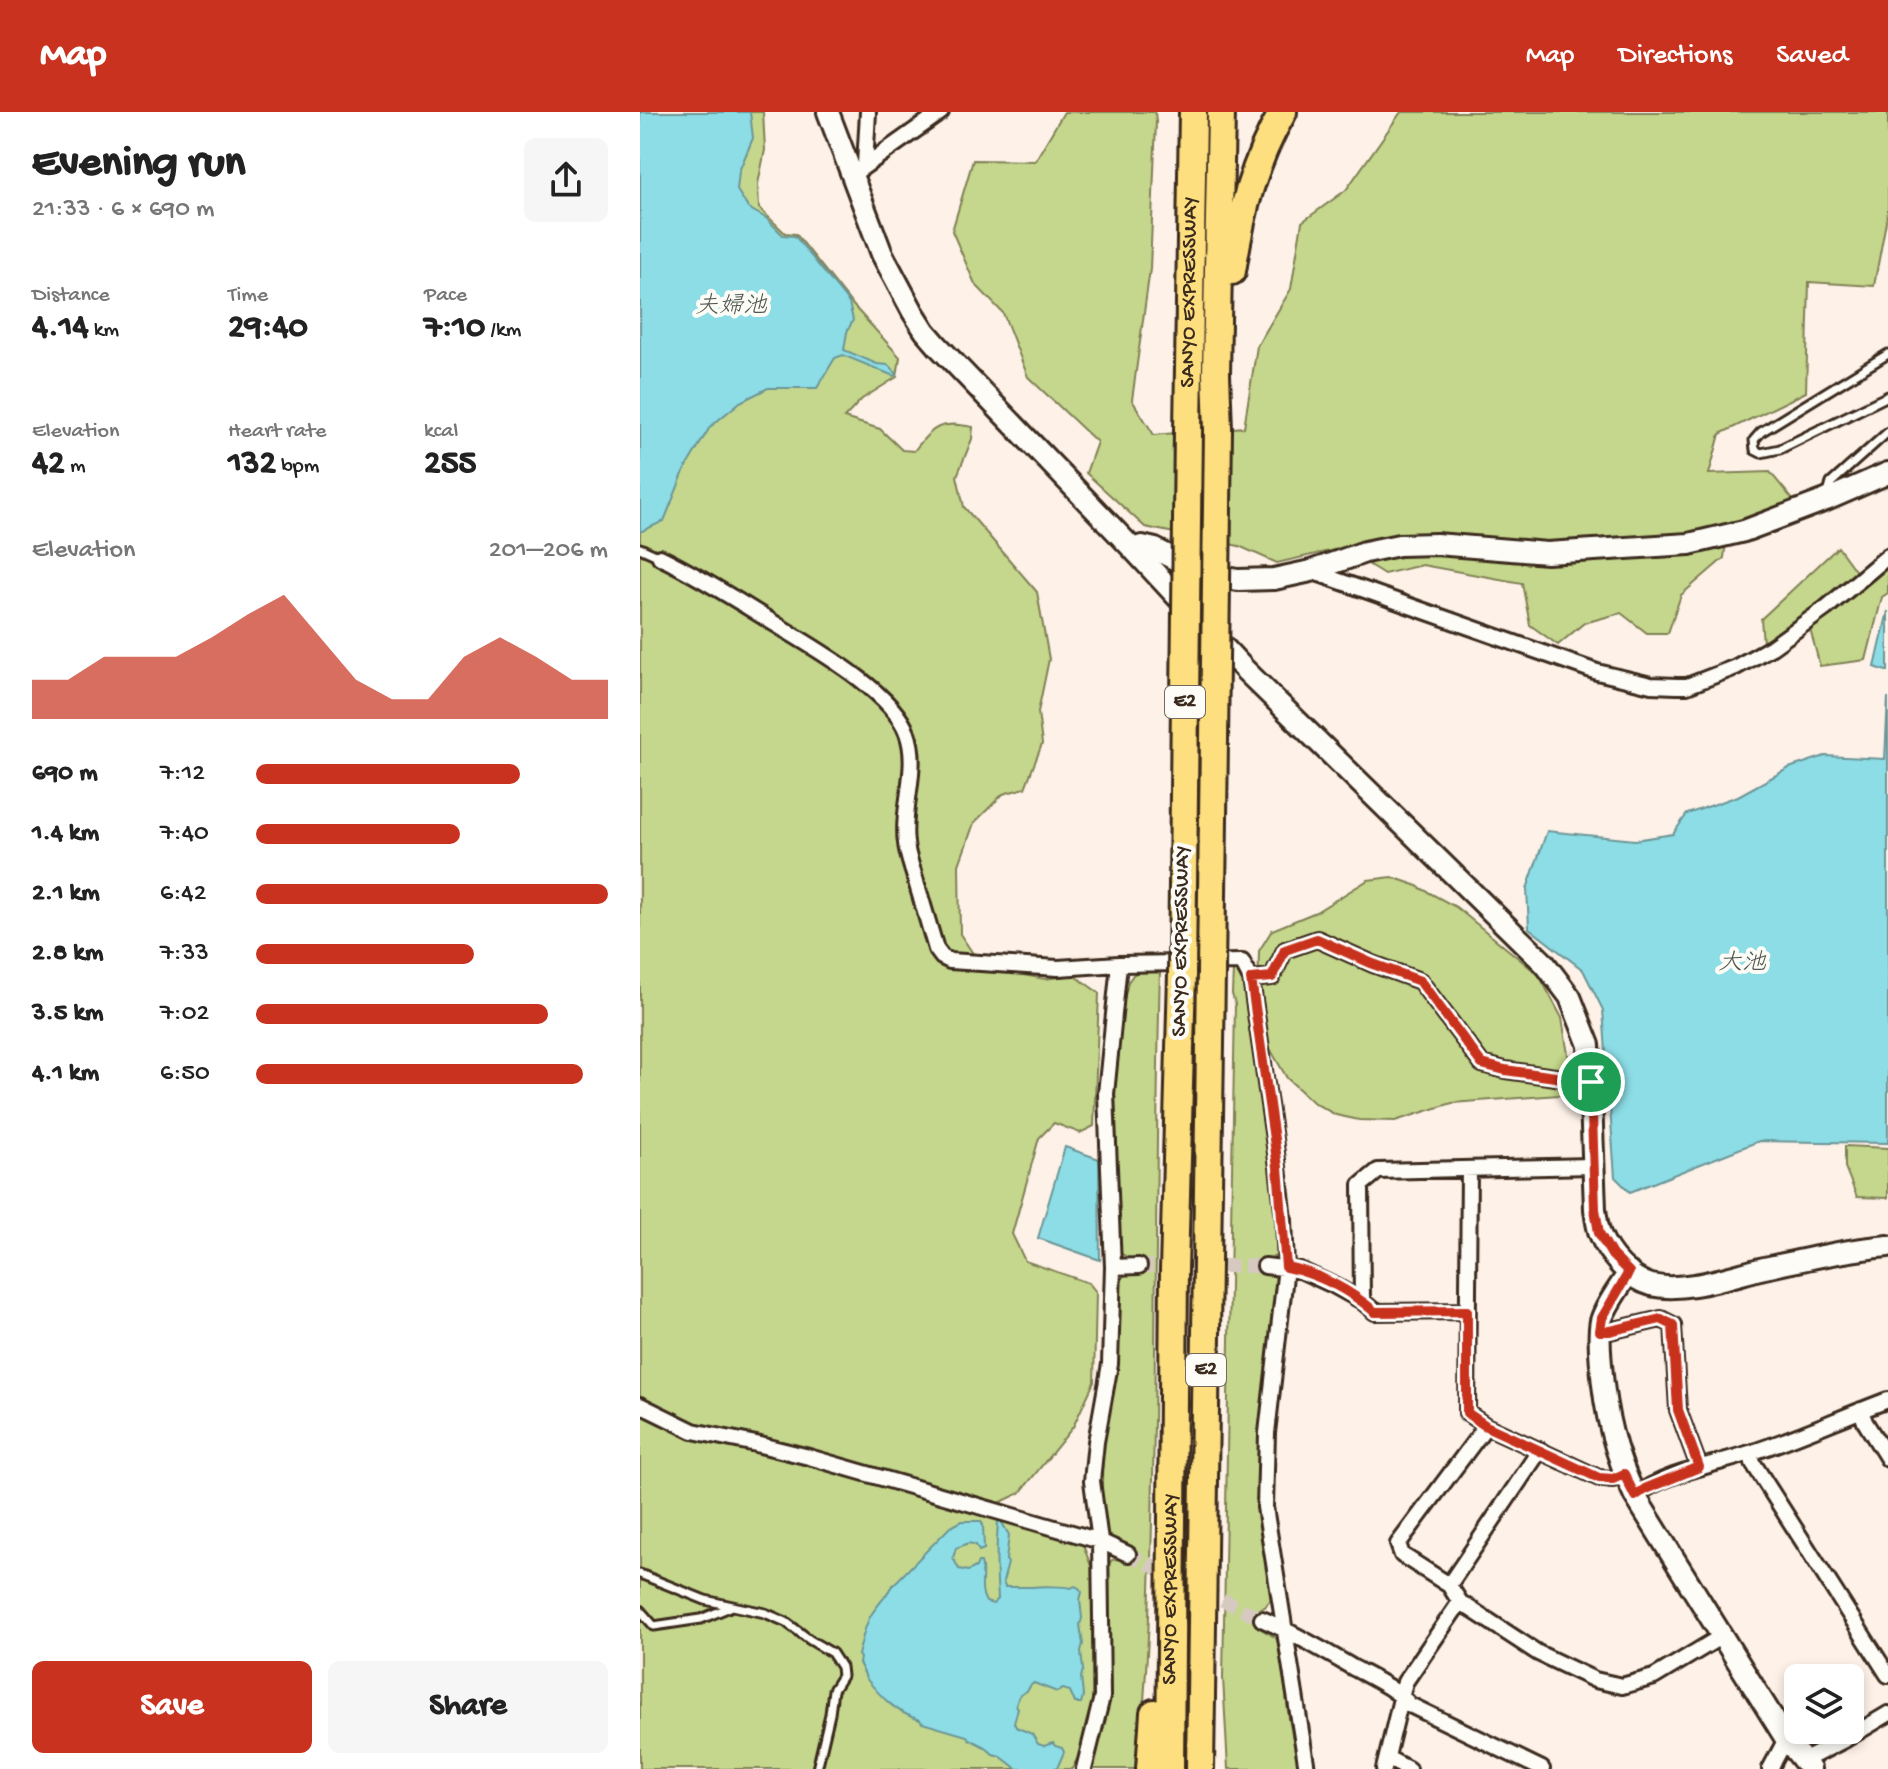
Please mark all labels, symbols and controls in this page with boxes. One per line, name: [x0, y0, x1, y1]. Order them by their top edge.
text: Map: [40, 34, 106, 78]
text: Map: [1526, 40, 1574, 73]
text: Directions: [1618, 40, 1732, 73]
text: Saved: [1776, 40, 1848, 73]
button: share: [524, 138, 608, 222]
text: Evening run: [32, 139, 245, 191]
text: 21:33 · 6 × 690 m: [32, 195, 215, 226]
street label: SANYO EXPRESSWAY: [1176, 196, 1205, 388]
text: Distance: [32, 283, 110, 309]
text: Time: [228, 283, 268, 309]
text: Pace: [424, 283, 467, 309]
water label: 夫婦池: [695, 292, 768, 322]
text: 4.14: [32, 309, 89, 349]
text: 29:40: [228, 309, 308, 349]
text: 7:10: [424, 309, 485, 349]
text: km: [89, 318, 119, 344]
text: /km: [485, 318, 521, 344]
text: Elevation: [32, 419, 119, 445]
text: Heart rate: [228, 419, 326, 445]
text: kcal: [424, 419, 458, 445]
text: 42: [32, 445, 65, 485]
text: 132: [228, 445, 276, 485]
text: 255: [424, 445, 476, 485]
text: m: [65, 454, 86, 480]
text: bpm: [276, 454, 319, 480]
text: Elevation: [32, 536, 135, 567]
text: 201–206 m: [489, 536, 608, 567]
road number: E2: [1165, 686, 1205, 718]
text: 690 m: [32, 759, 98, 790]
text: 7:12: [160, 759, 205, 790]
text: 1.4 km: [32, 819, 99, 850]
text: 7:40: [160, 819, 209, 850]
street label: SANYO EXPRESSWAY: [1167, 845, 1197, 1037]
text: 2.1 km: [32, 879, 100, 910]
text: 6:42: [160, 879, 206, 910]
text: 2.8 km: [32, 939, 103, 970]
text: 7:33: [160, 939, 209, 970]
water label: 大池: [1718, 950, 1767, 979]
text: 3.5 km: [32, 999, 104, 1030]
text: 7:02: [160, 999, 209, 1030]
pin: [1557, 1048, 1625, 1116]
text: 4.1 km: [32, 1059, 99, 1090]
text: 6:50: [160, 1059, 210, 1090]
icon: arrive: [1569, 1060, 1613, 1104]
road number: E2: [1186, 1354, 1226, 1386]
street label: SANYO EXPRESSWAY: [1158, 1493, 1185, 1685]
button: Save: [32, 1661, 312, 1753]
button: Share: [328, 1661, 608, 1753]
map controls: [1784, 1664, 1864, 1744]
button: layers: [1784, 1664, 1864, 1744]

